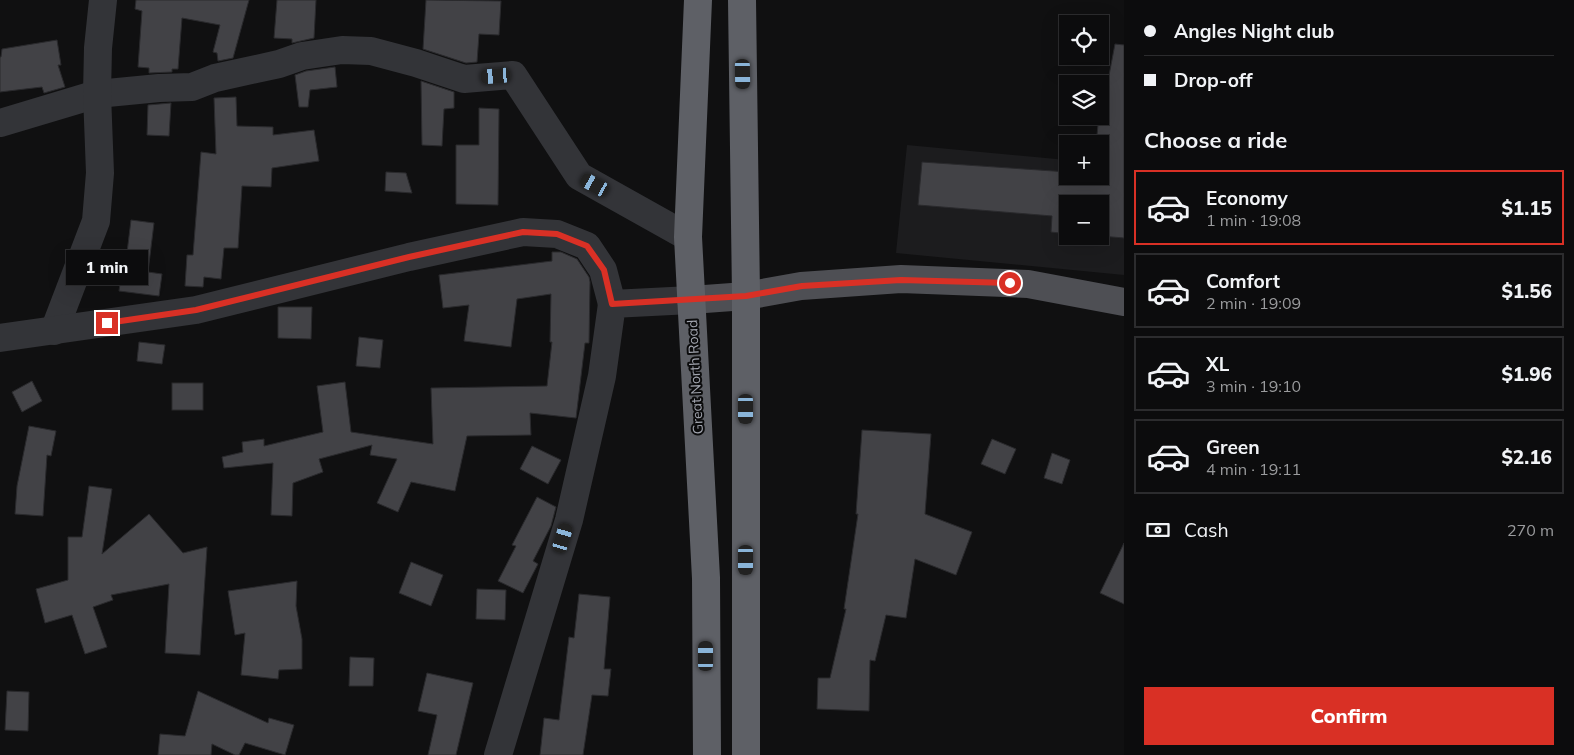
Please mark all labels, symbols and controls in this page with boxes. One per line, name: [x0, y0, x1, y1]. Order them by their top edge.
map controls: [1059, 15, 1109, 245]
button: locate: [1059, 15, 1109, 65]
text: Angles Night club: [1174, 19, 1334, 43]
car: [735, 59, 750, 89]
car: [480, 67, 511, 85]
text: Drop-off: [1174, 68, 1252, 92]
button: layers: [1059, 75, 1109, 125]
text: Choose a ride: [1144, 126, 1287, 154]
button: +: [1059, 135, 1109, 185]
car: [578, 171, 611, 199]
icon: car: [1146, 185, 1191, 230]
text: Economy: [1206, 186, 1288, 210]
button: −: [1059, 195, 1109, 245]
text: $1.15: [1501, 196, 1552, 220]
text: 1 min · 19:08: [1206, 210, 1301, 230]
callout: 1 min: [66, 250, 148, 286]
text: 1 min: [86, 257, 128, 277]
icon: car: [1146, 268, 1191, 313]
text: Comfort: [1206, 269, 1280, 293]
route start: [999, 272, 1021, 294]
text: $1.56: [1501, 279, 1552, 303]
text: 2 min · 19:09: [1206, 293, 1301, 313]
route end: [96, 312, 118, 334]
street label: Great North Road: [683, 319, 707, 435]
icon: car: [1146, 351, 1191, 396]
text: XL: [1206, 352, 1229, 376]
text: $1.96: [1501, 362, 1552, 386]
text: 3 min · 19:10: [1206, 376, 1301, 396]
car: [738, 394, 753, 424]
icon: car: [1146, 434, 1191, 479]
text: Green: [1206, 435, 1260, 459]
text: $2.16: [1501, 445, 1552, 469]
text: 4 min · 19:11: [1206, 459, 1301, 479]
icon: cash: [1144, 516, 1172, 544]
text: Cash: [1184, 518, 1229, 542]
text: 270 m: [1507, 520, 1554, 540]
car: [551, 521, 574, 555]
car: [738, 545, 753, 575]
car: [698, 641, 713, 671]
button: Confirm: [1144, 687, 1554, 745]

